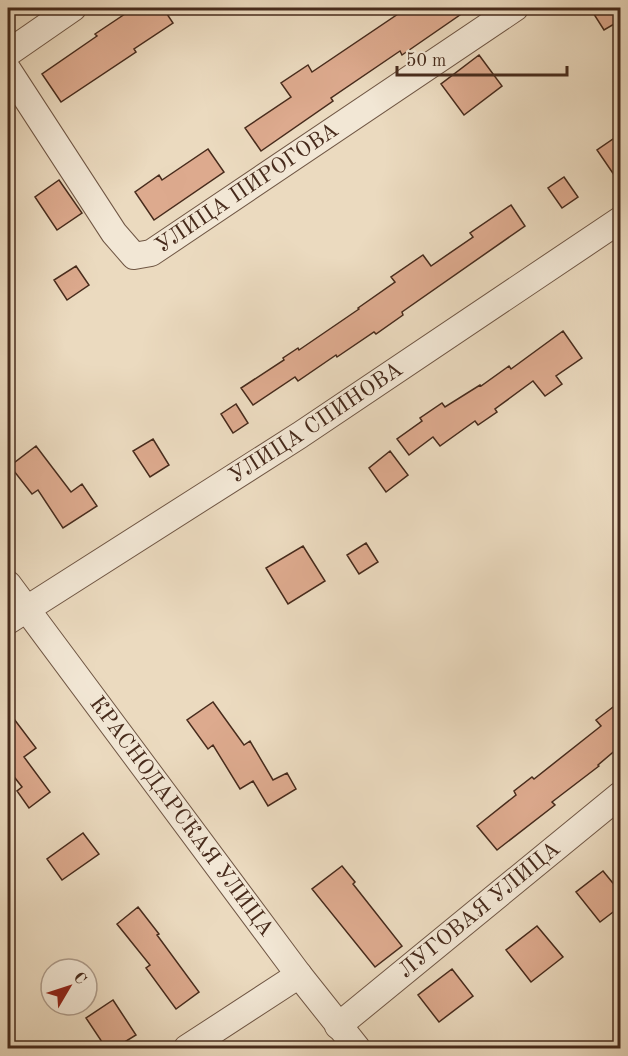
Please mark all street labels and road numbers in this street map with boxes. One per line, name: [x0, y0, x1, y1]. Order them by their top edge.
street label: УЛИЦА ПИРОГОВА: [152, 119, 343, 258]
street label: УЛИЦА СПИНОВА: [225, 358, 407, 488]
street label: КРАСНОДАРСКАЯ УЛИЦА: [85, 693, 278, 941]
street label: ЛУГОВАЯ УЛИЦА: [395, 838, 565, 982]

